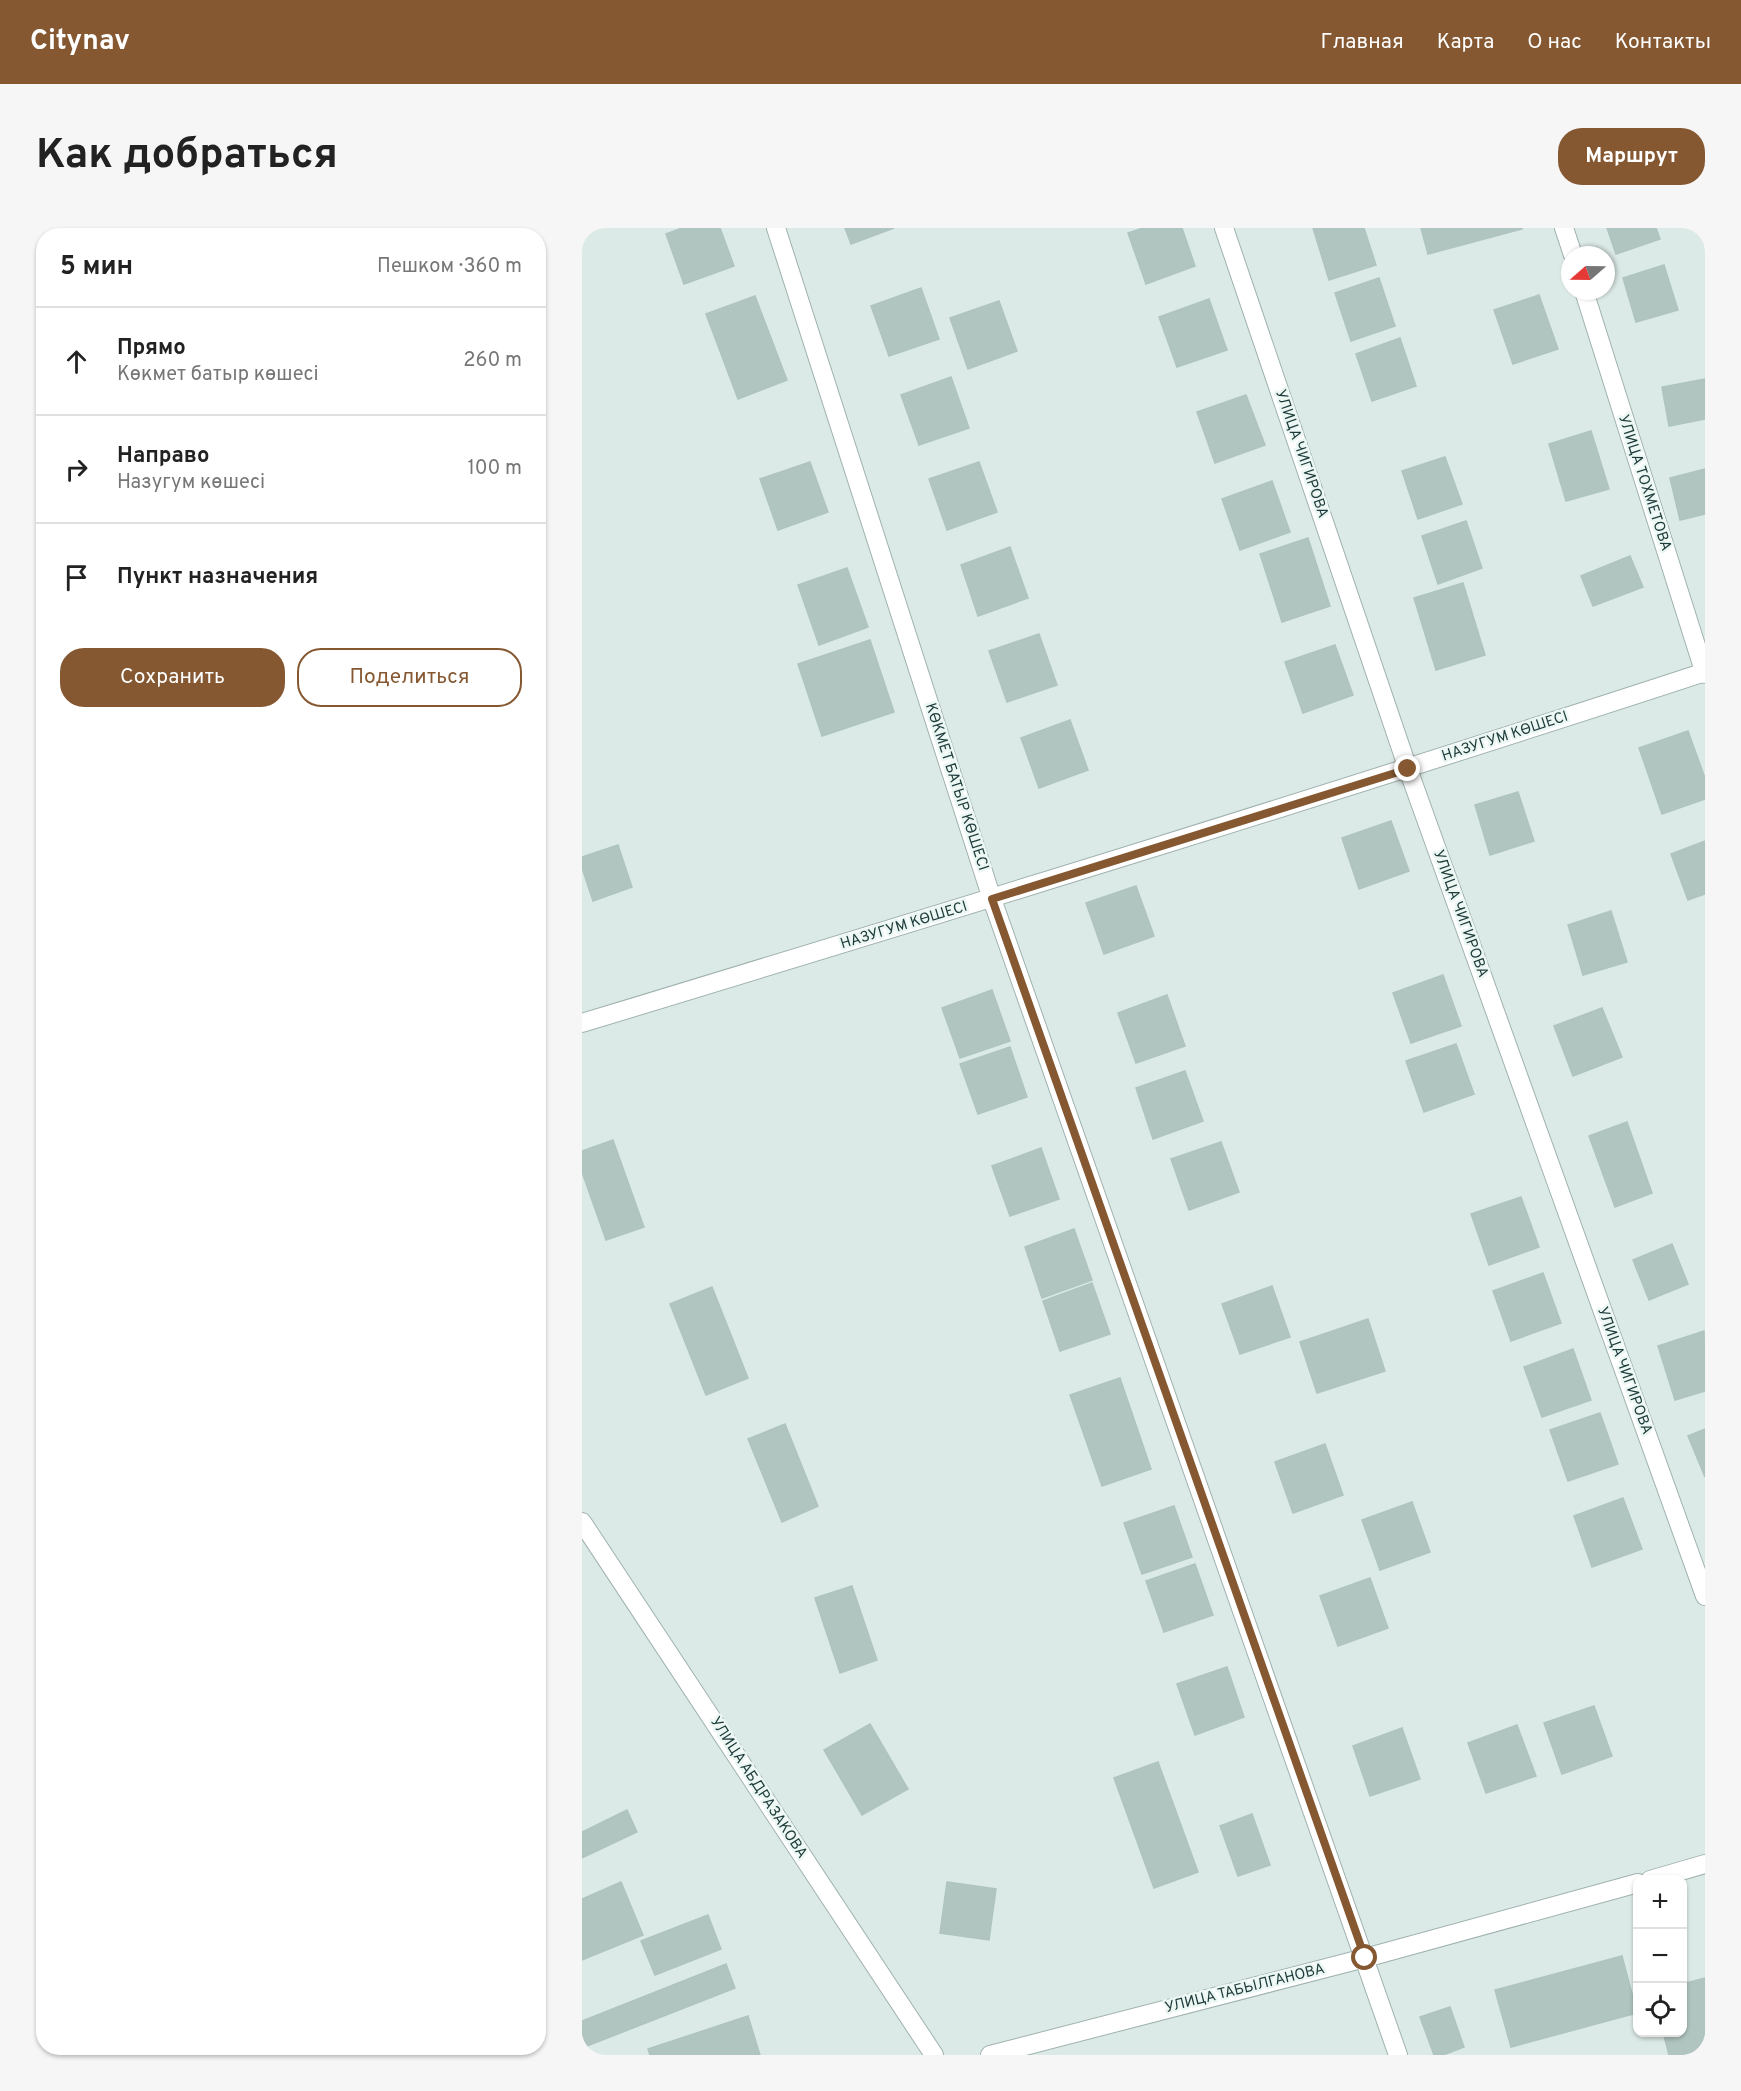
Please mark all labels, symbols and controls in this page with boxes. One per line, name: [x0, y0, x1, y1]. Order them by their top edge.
text: Citynav: [30, 24, 130, 60]
text: Главная: [1320, 29, 1404, 56]
text: Карта: [1437, 29, 1494, 56]
text: О нас: [1527, 29, 1582, 56]
text: Контакты: [1615, 29, 1711, 56]
button: Маршрут: [1558, 128, 1705, 185]
text: Как добраться: [36, 130, 338, 183]
north arrow: [1561, 246, 1615, 300]
text: 5 мин: [60, 251, 133, 284]
text: Пешком · 360 m: [377, 254, 522, 280]
text: Прямо: [117, 335, 186, 362]
icon: ahead: [60, 345, 93, 378]
text: 260 m: [463, 348, 522, 374]
text: Көкмет батыр көшесі: [117, 362, 319, 388]
street label: УЛИЦА ЧИГИРОВА: [1270, 387, 1332, 521]
street label: УЛИЦА ТОХМЕТОВА: [1613, 412, 1675, 554]
text: Направо: [117, 443, 209, 470]
icon: right: [60, 453, 93, 486]
text: 100 m: [467, 456, 522, 482]
text: Назугум көшесі: [117, 470, 265, 496]
icon: arrive: [60, 561, 93, 594]
text: Пункт назначения: [117, 564, 318, 591]
button: Сохранить: [60, 648, 285, 707]
button: Поделиться: [297, 648, 522, 707]
street label: КӨКМЕТ БАТЫР КӨШЕСІ: [920, 701, 992, 873]
street label: НАЗУГУМ КӨШЕСІ: [1439, 708, 1571, 766]
route end: [1394, 755, 1420, 781]
street label: УЛИЦА ЧИГИРОВА: [1428, 848, 1492, 980]
street label: НАЗУГУМ КӨШЕСІ: [838, 898, 970, 954]
street label: УЛИЦА ЧИГИРОВА: [1592, 1305, 1656, 1437]
street label: УЛИЦА АБДРАЗАКОВА: [705, 1714, 811, 1862]
map controls: [1633, 1875, 1687, 2037]
button: +: [1633, 1875, 1687, 1929]
button: −: [1633, 1929, 1687, 1983]
route start: [1351, 1944, 1377, 1970]
street label: УЛИЦА ТАБЫЛГАНОВА: [1163, 1960, 1327, 2018]
button: locate: [1633, 1983, 1687, 2037]

